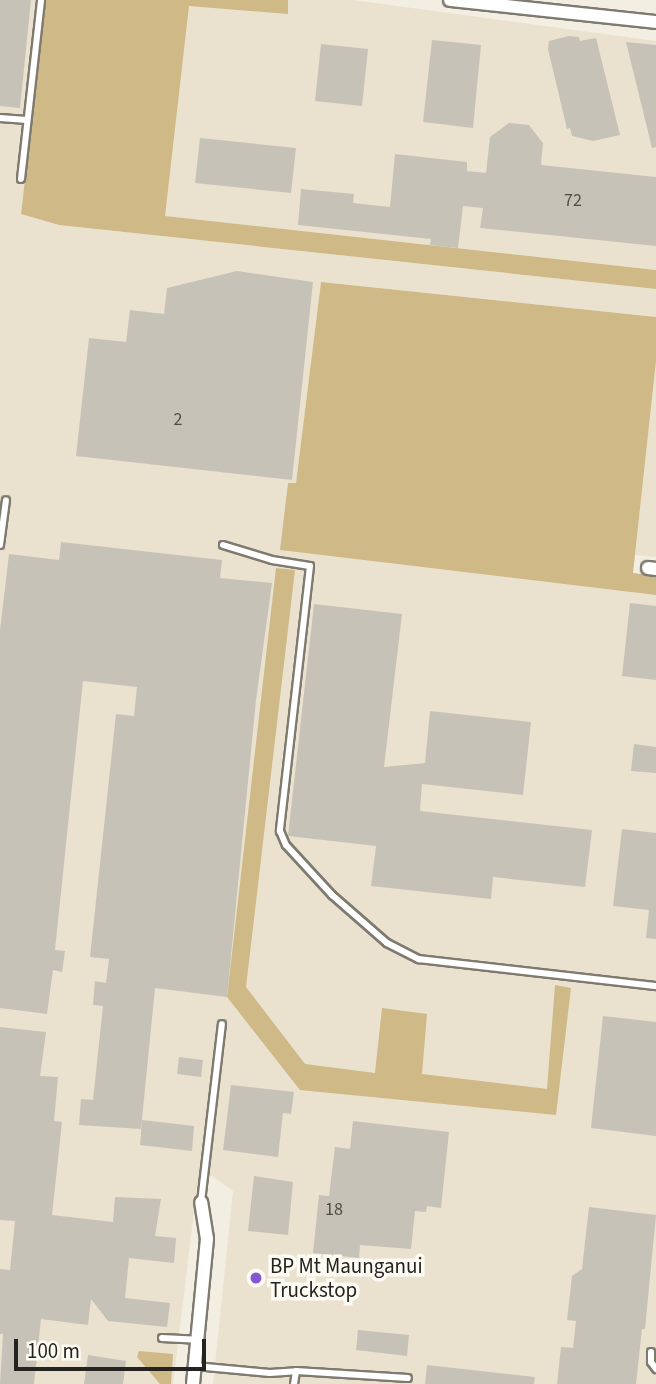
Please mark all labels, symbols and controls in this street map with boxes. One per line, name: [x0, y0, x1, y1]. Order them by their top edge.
house number: 72: [564, 190, 582, 212]
house number: 2: [174, 409, 182, 431]
house number: 18: [325, 1199, 343, 1221]
place label: BP Mt Maunganui Truckstop: [270, 1253, 423, 1303]
marker: BP Mt Maunganui Truckstop: [248, 1270, 264, 1286]
scale bar: [18, 1324, 210, 1368]
text: 100 m: [27, 1336, 80, 1366]

